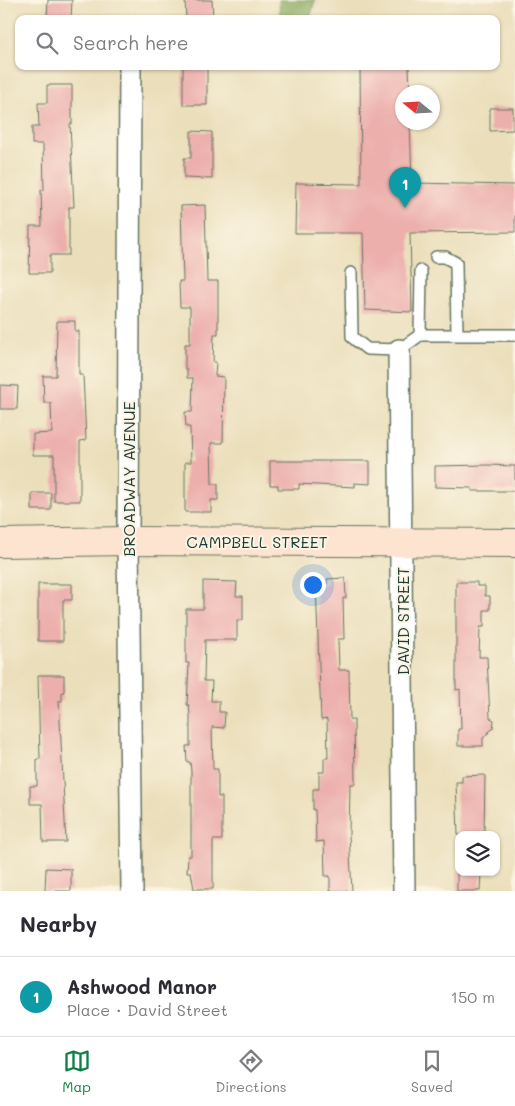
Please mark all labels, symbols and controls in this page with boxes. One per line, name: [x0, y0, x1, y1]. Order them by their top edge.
search box: [15, 15, 500, 70]
icon: search: [33, 29, 61, 57]
text: Search here: [73, 30, 189, 55]
north arrow: [395, 85, 440, 130]
pin: 1: [389, 167, 421, 208]
street label: BROADWAY AVENUE: [118, 401, 139, 557]
street label: CAMPBELL STREET: [186, 531, 328, 552]
street label: DAVID STREET: [392, 567, 413, 675]
your location: [300, 572, 326, 598]
map controls: [455, 831, 500, 876]
button: layers: [455, 831, 500, 876]
text: Nearby: [20, 910, 97, 937]
text: Ashwood Manor: [67, 974, 217, 999]
text: 1: [32, 986, 40, 1007]
text: 150 m: [451, 986, 495, 1007]
text: Place · David Street: [67, 999, 228, 1020]
tab: Map: [62, 1047, 91, 1096]
tab: Directions: [215, 1047, 287, 1096]
tab: Saved: [411, 1047, 453, 1096]

